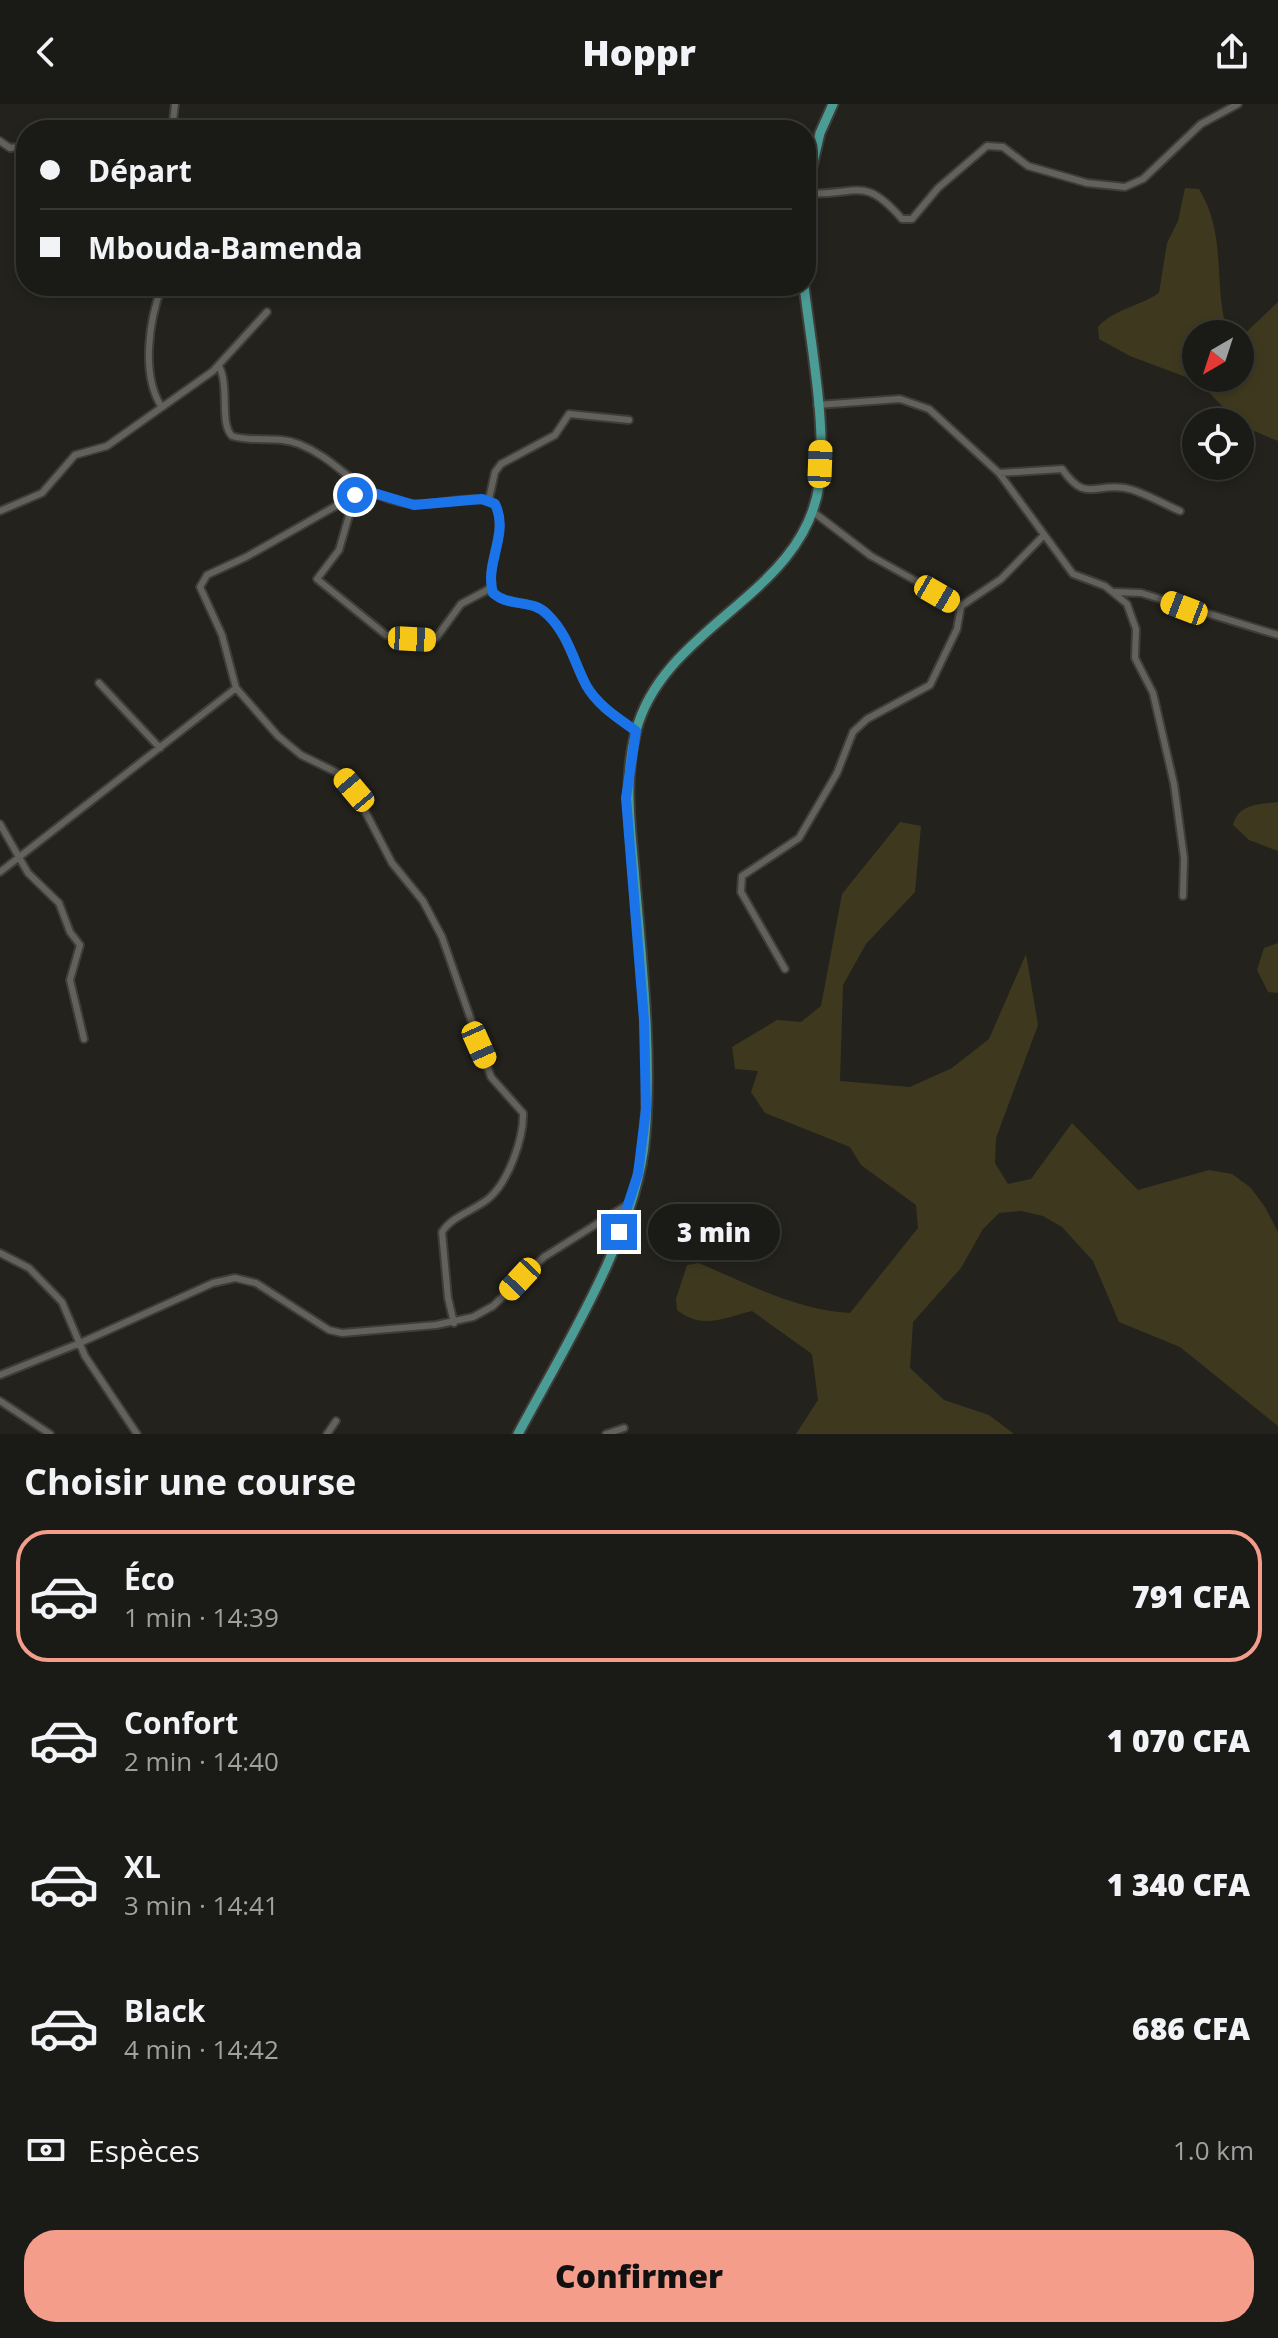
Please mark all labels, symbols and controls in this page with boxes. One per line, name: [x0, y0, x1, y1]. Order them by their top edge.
text: Hoppr: [582, 28, 696, 77]
icon: back: [24, 30, 68, 74]
icon: share: [1210, 30, 1254, 74]
text: Départ: [88, 150, 192, 191]
text: Mbouda-Bamenda: [88, 227, 363, 268]
north arrow: [1182, 320, 1254, 392]
map controls: [1182, 320, 1254, 480]
button: locate: [1182, 408, 1254, 480]
car: [807, 440, 833, 488]
route start: [337, 477, 373, 513]
car: [910, 572, 964, 616]
car: [1157, 588, 1211, 628]
car: [387, 626, 437, 652]
car: [329, 764, 379, 816]
car: [458, 1018, 500, 1072]
callout: 3 min: [647, 1204, 779, 1260]
route end: [601, 1214, 637, 1250]
text: 3 min: [677, 1214, 751, 1250]
car: [495, 1253, 545, 1305]
text: Choisir une course: [24, 1457, 356, 1506]
text: Éco: [124, 1558, 175, 1599]
icon: car: [28, 1560, 100, 1632]
text: 791 CFA: [1132, 1576, 1250, 1617]
text: 1 min · 14:39: [124, 1599, 279, 1635]
text: Confort: [124, 1702, 238, 1743]
icon: car: [28, 1704, 100, 1776]
text: 1 070 CFA: [1107, 1720, 1250, 1761]
text: 2 min · 14:40: [124, 1743, 279, 1779]
text: XL: [124, 1846, 161, 1887]
icon: car: [28, 1848, 100, 1920]
text: 1 340 CFA: [1107, 1864, 1250, 1905]
text: 3 min · 14:41: [124, 1887, 279, 1923]
text: Black: [124, 1990, 205, 2031]
icon: car: [28, 1992, 100, 2064]
text: 686 CFA: [1132, 2008, 1250, 2049]
text: 4 min · 14:42: [124, 2031, 279, 2067]
icon: cash: [24, 2128, 68, 2172]
text: Espèces: [88, 2130, 200, 2171]
text: 1.0 km: [1173, 2132, 1254, 2168]
button: Confirmer: [24, 2230, 1254, 2322]

